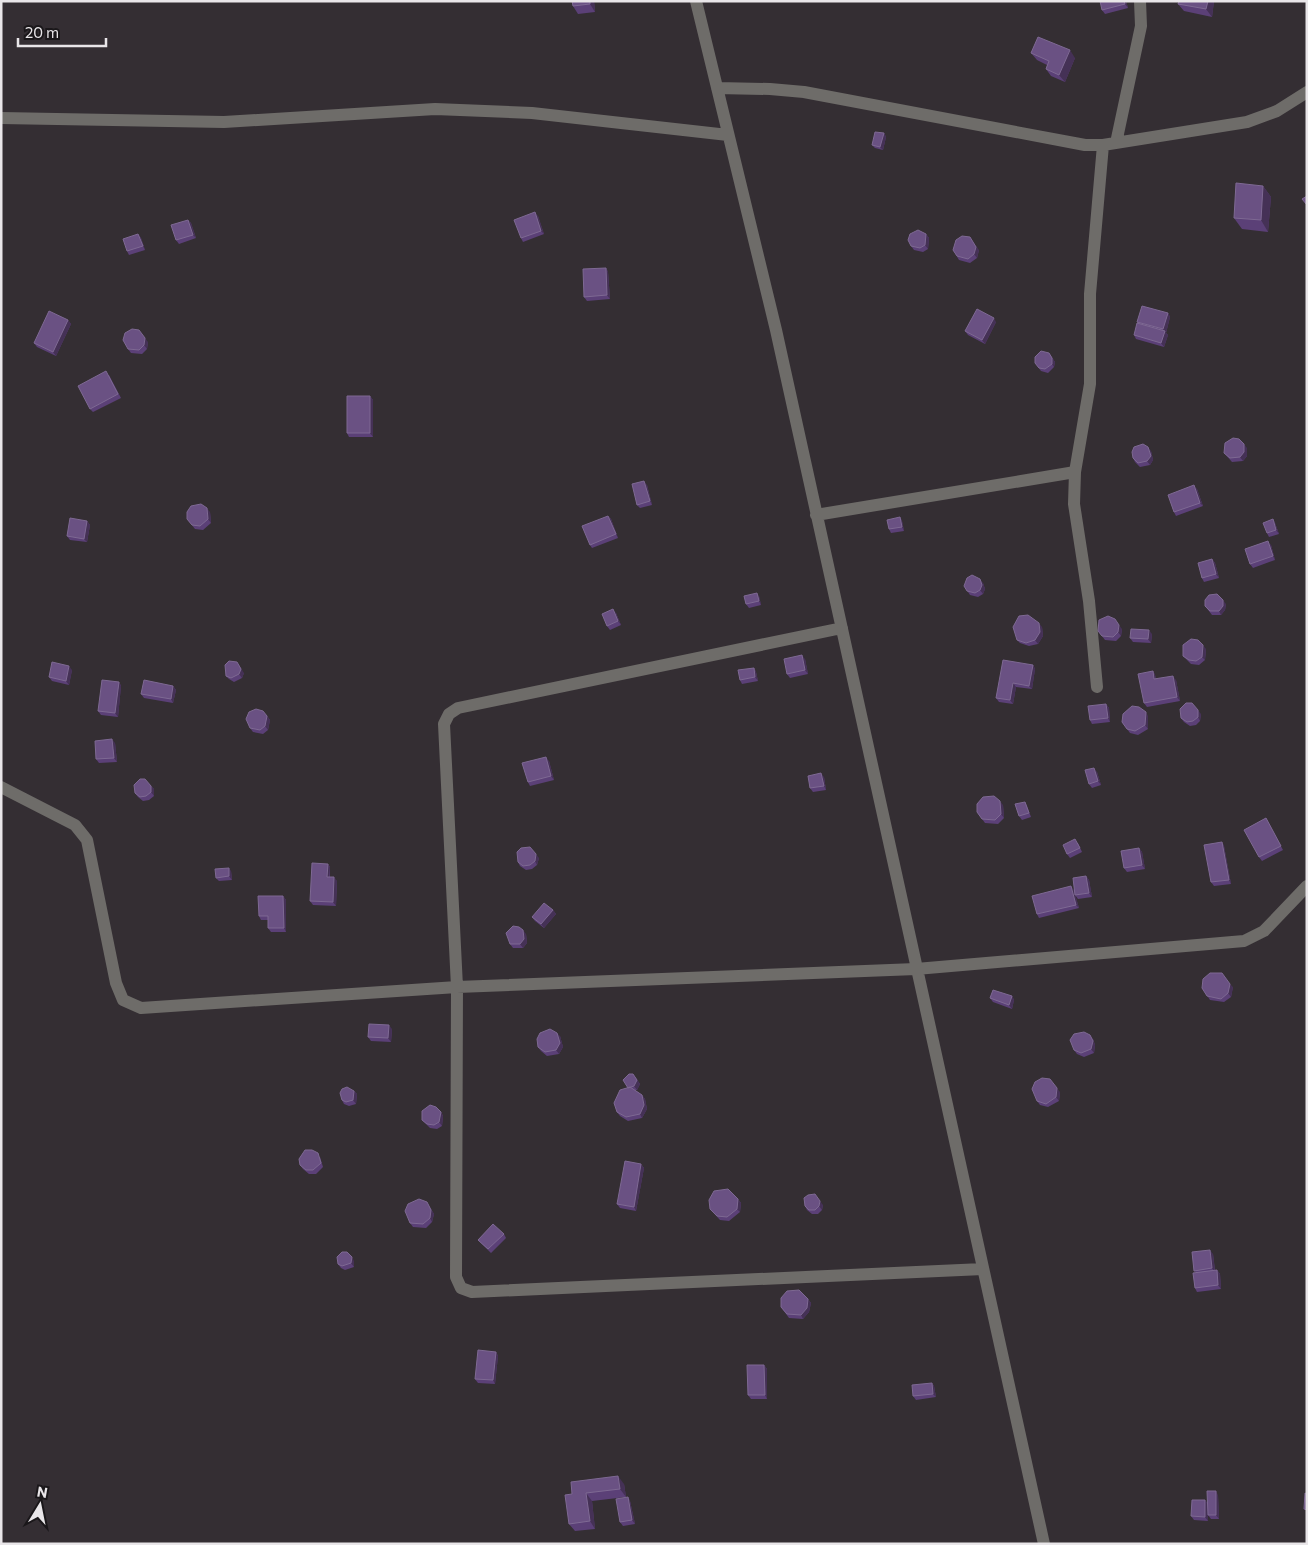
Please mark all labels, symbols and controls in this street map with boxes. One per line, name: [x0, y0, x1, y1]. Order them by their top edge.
scale bar: [18, 15, 105, 47]
text: 20 m: [25, 23, 59, 41]
north arrow: [15, 1480, 65, 1530]
text: N: [36, 1482, 49, 1501]

